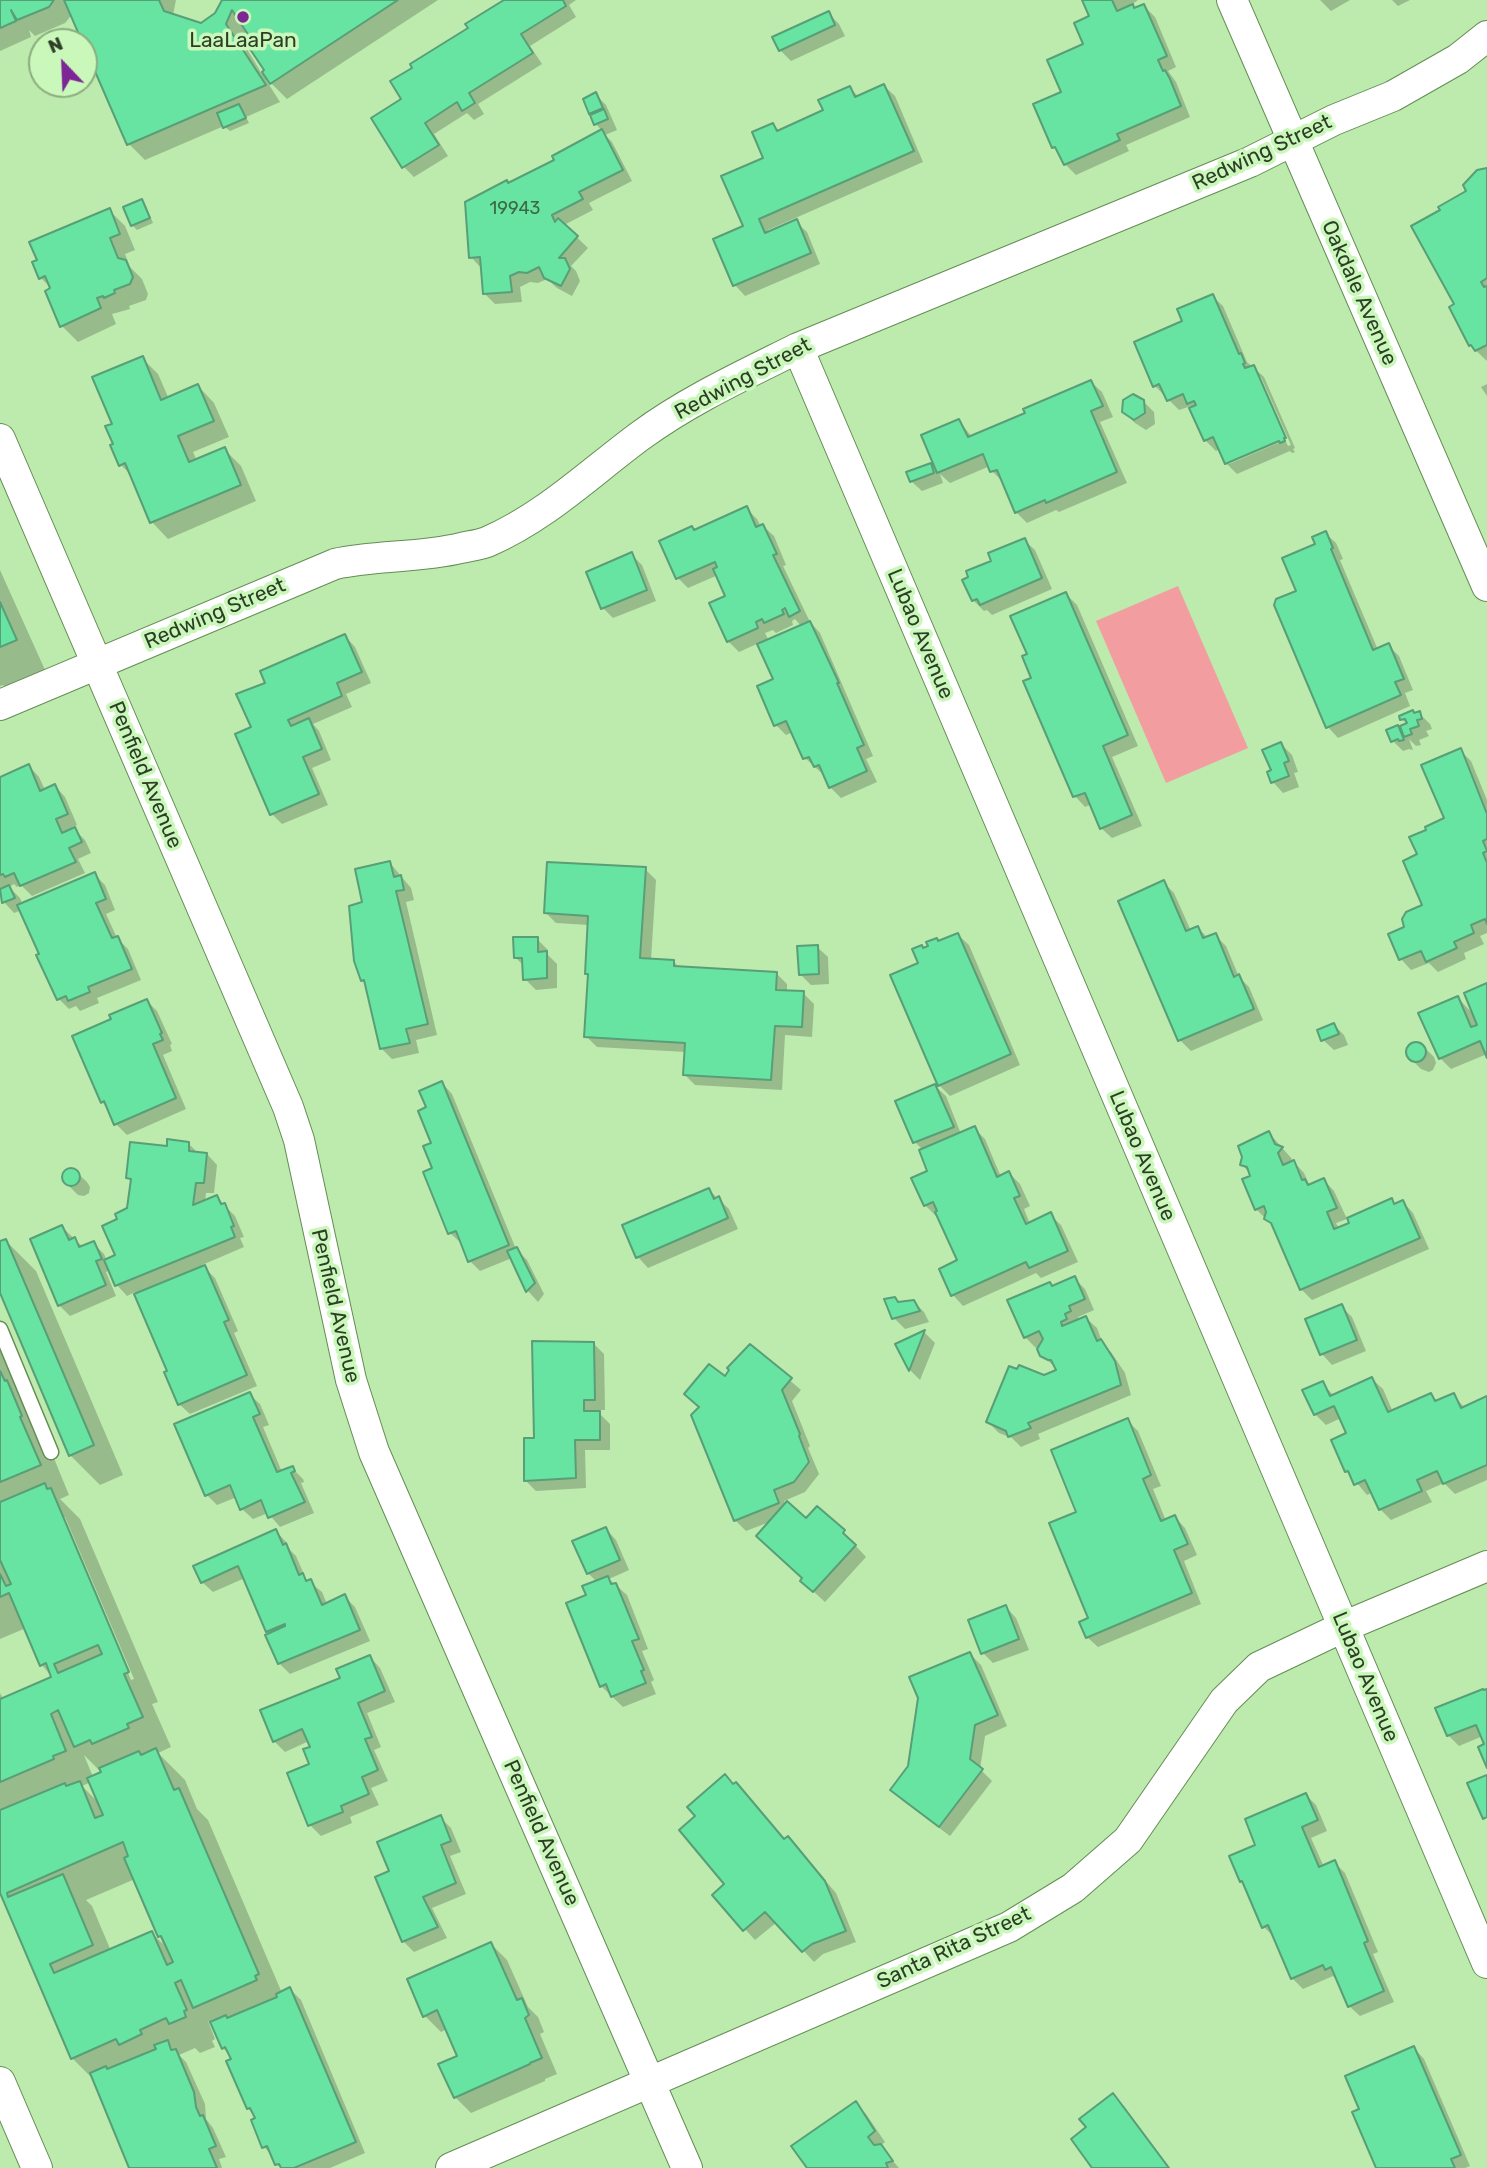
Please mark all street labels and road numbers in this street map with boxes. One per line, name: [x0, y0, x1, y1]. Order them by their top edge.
street label: Redwing Street: [1188, 110, 1336, 196]
street label: Oakdale Avenue: [1316, 217, 1402, 369]
street label: Redwing Street: [670, 332, 816, 426]
street label: Lubao Avenue: [881, 565, 959, 703]
street label: Redwing Street: [141, 573, 289, 655]
street label: Penfield Avenue: [103, 698, 187, 852]
street label: Lubao Avenue: [1103, 1087, 1181, 1225]
street label: Penfield Avenue: [305, 1227, 365, 1385]
street label: Lubao Avenue: [1326, 1608, 1404, 1746]
street label: Penfield Avenue: [498, 1756, 584, 1910]
street label: Santa Rita Street: [873, 1901, 1035, 1995]

